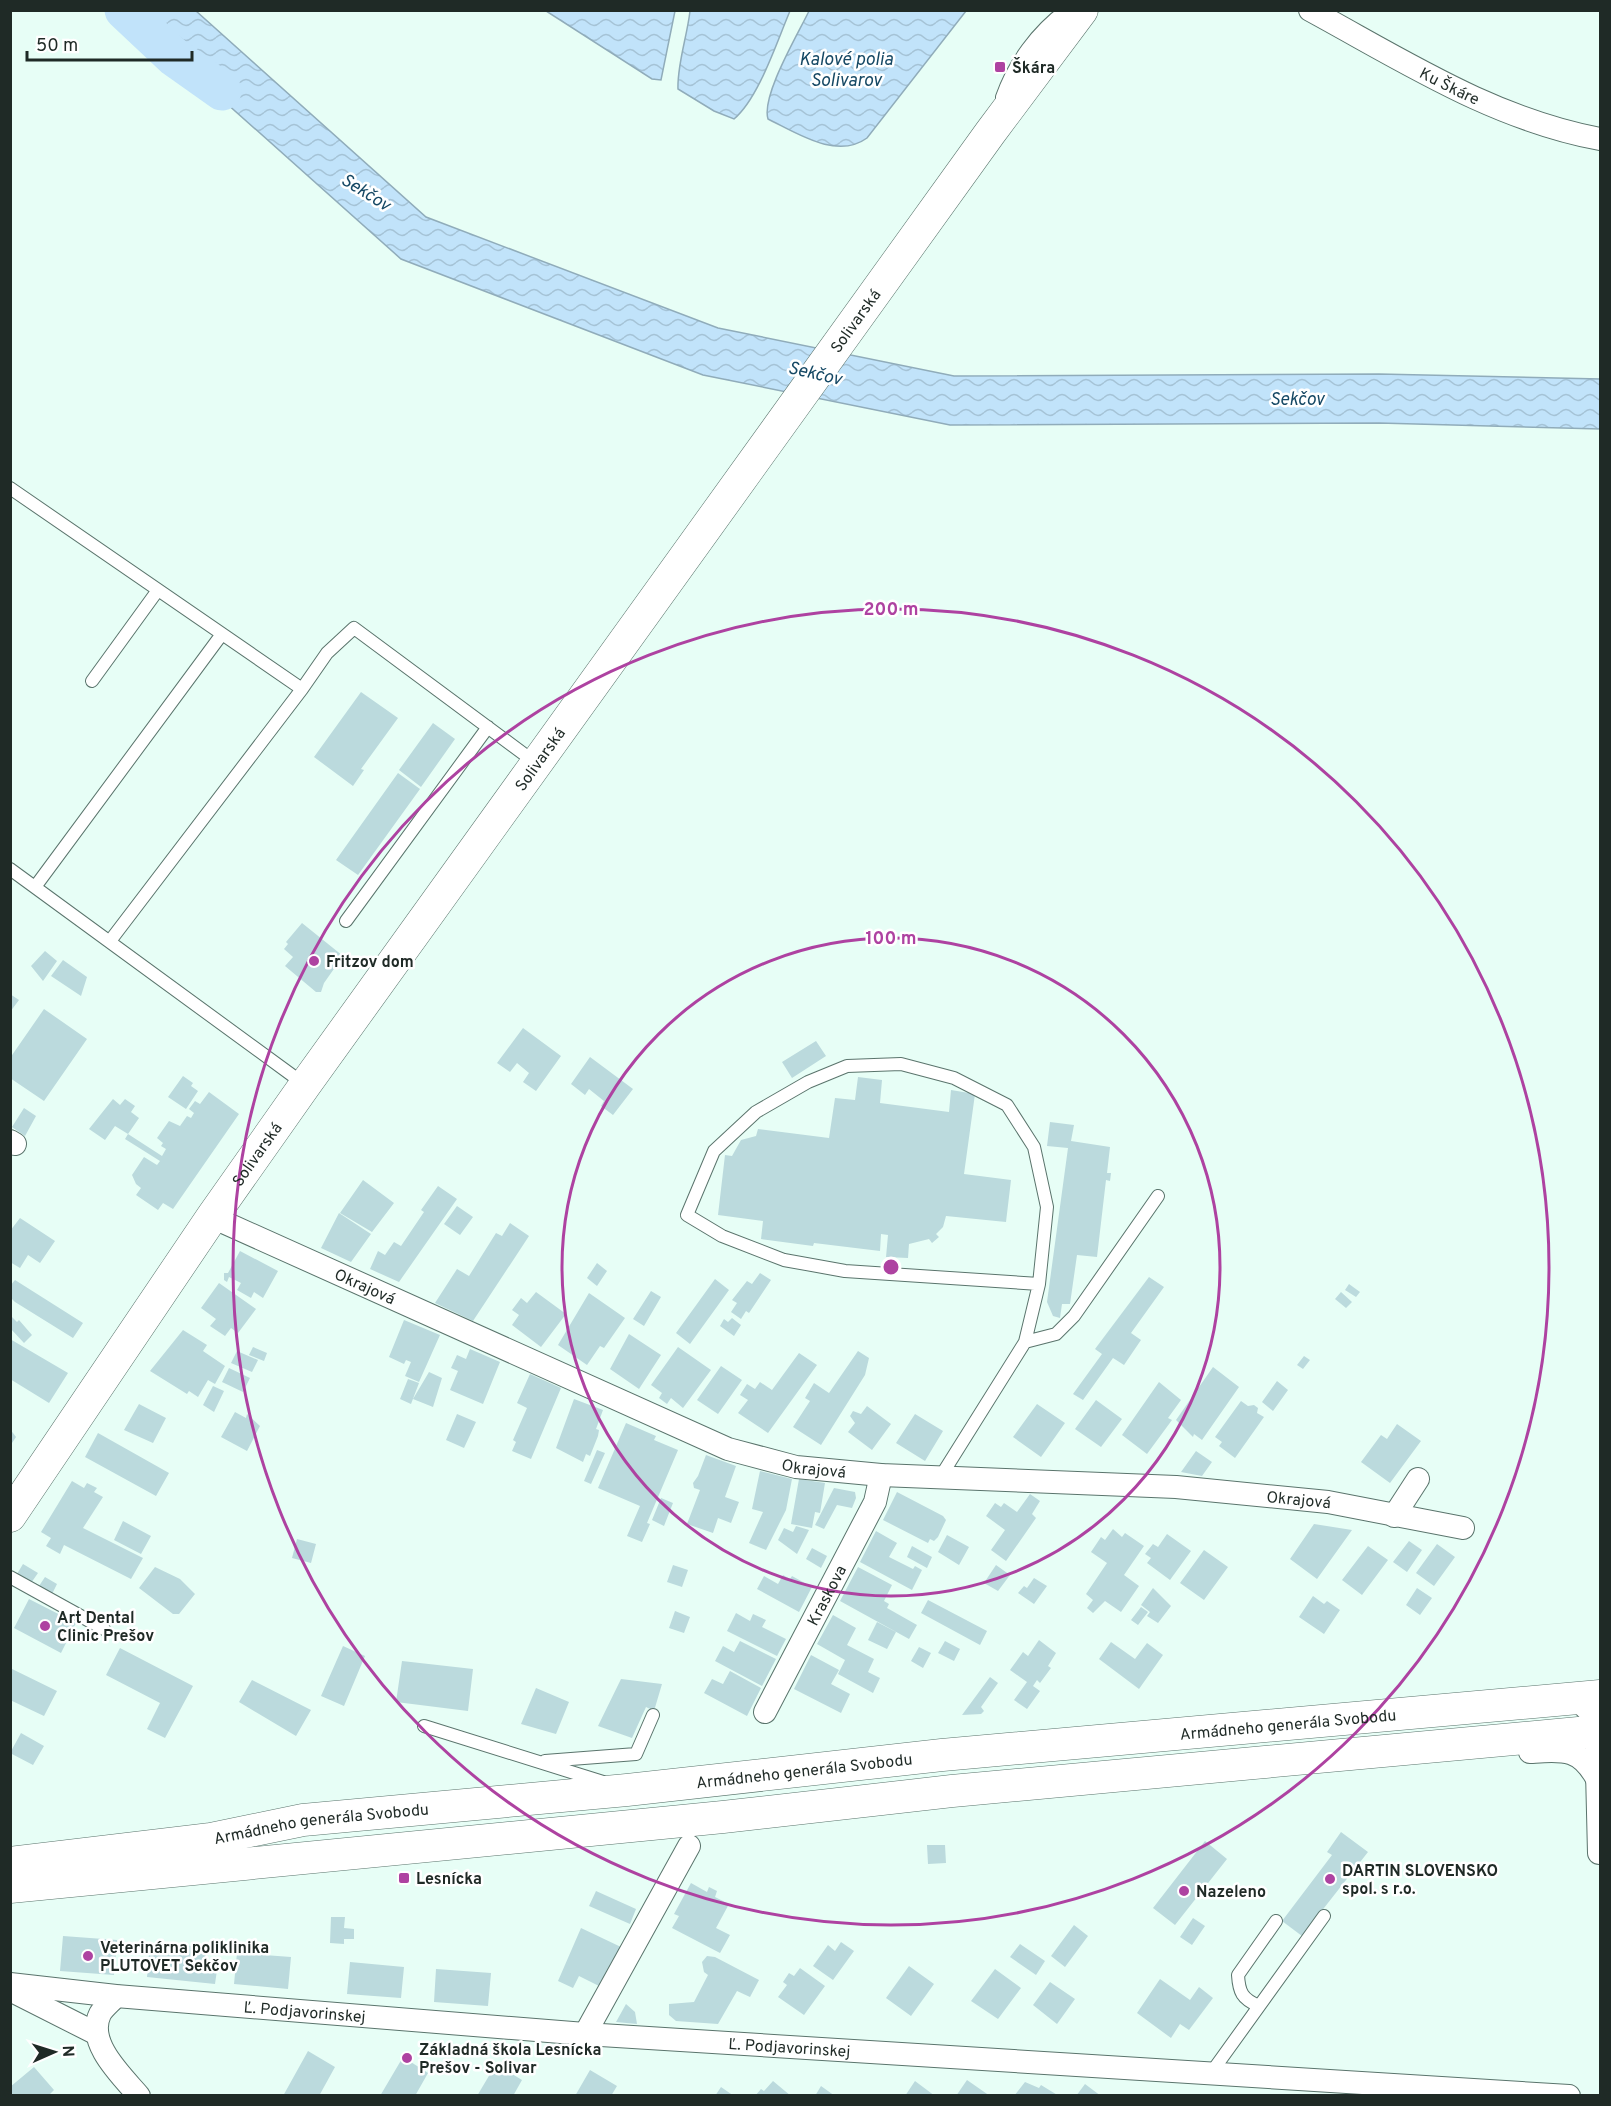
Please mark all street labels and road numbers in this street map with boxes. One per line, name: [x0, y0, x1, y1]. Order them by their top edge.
street label: Ku Škáre: [1416, 64, 1482, 111]
street label: Solivarská: [827, 286, 886, 357]
street label: Solivarská: [512, 724, 571, 796]
street label: Solivarská: [229, 1119, 287, 1191]
street label: Okrajová: [331, 1265, 398, 1310]
street label: Okrajová: [779, 1456, 847, 1484]
street label: Okrajová: [1265, 1488, 1332, 1514]
street label: Kraskova: [804, 1562, 852, 1630]
street label: Armádneho generála Svobodu: [1179, 1706, 1397, 1746]
street label: Armádneho generála Svobodu: [695, 1750, 914, 1794]
street label: Armádneho generála Svobodu: [212, 1800, 430, 1850]
street label: Ľ. Podjavorinskej: [243, 1998, 366, 2028]
street label: Ľ. Podjavorinskej: [728, 2035, 851, 2063]

